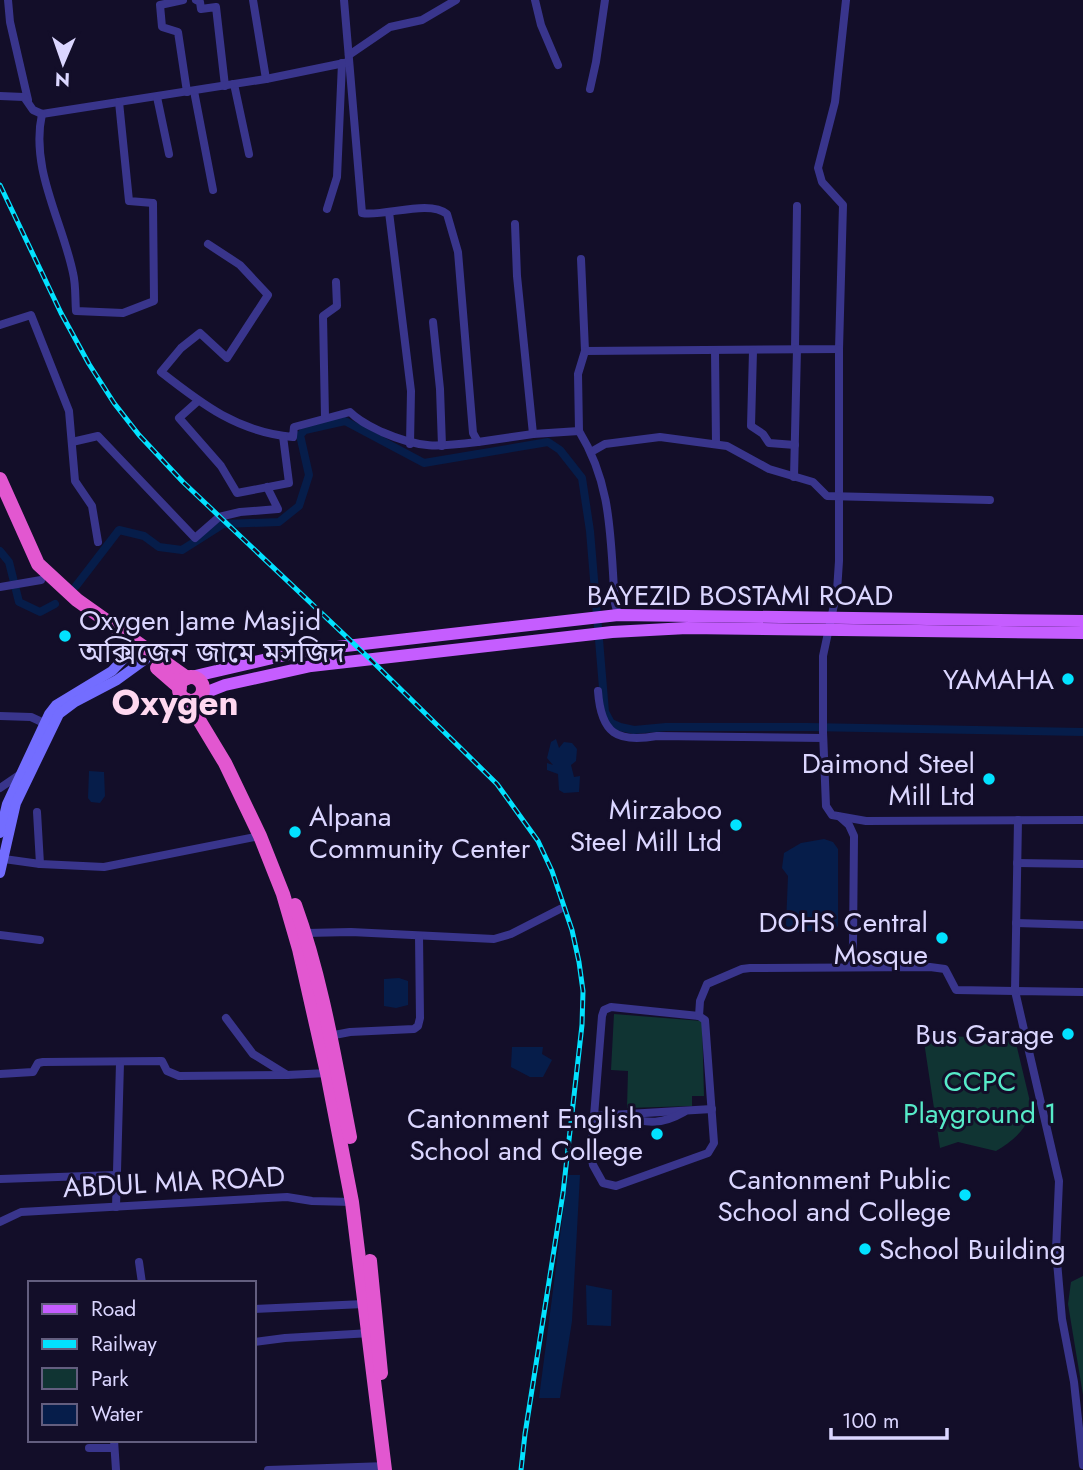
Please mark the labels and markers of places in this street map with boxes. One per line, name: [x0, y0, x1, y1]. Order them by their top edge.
place label: Oxygen Jame Masjid অক্সিজেন জামে মসজিদ: [78, 600, 345, 673]
marker: Oxygen Jame Masjid অক্সিজেন জামে মসজিদ: [57, 628, 73, 644]
place label: YAMAHA: [943, 659, 1055, 700]
marker: YAMAHA: [1060, 671, 1076, 687]
place label: Daimond Steel Mill Ltd: [802, 743, 975, 816]
marker: Daimond Steel Mill Ltd: [981, 771, 997, 787]
place label: Mirzaboo Steel Mill Ltd: [570, 789, 722, 862]
place label: Alpana Community Center: [309, 796, 531, 869]
marker: Mirzaboo Steel Mill Ltd: [728, 817, 744, 833]
marker: Alpana Community Center: [287, 824, 303, 840]
place label: DOHS Central Mosque: [759, 902, 928, 975]
marker: DOHS Central Mosque: [934, 930, 950, 946]
place label: Bus Garage: [915, 1014, 1054, 1055]
marker: Bus Garage: [1060, 1026, 1076, 1042]
place label: Cantonment English School and College: [407, 1098, 643, 1171]
marker: Cantonment English School and College: [649, 1126, 665, 1142]
place label: Cantonment Public School and College: [717, 1159, 951, 1232]
marker: Cantonment Public School and College: [957, 1187, 973, 1203]
place label: School Building: [879, 1229, 1066, 1270]
marker: School Building: [857, 1241, 873, 1257]

